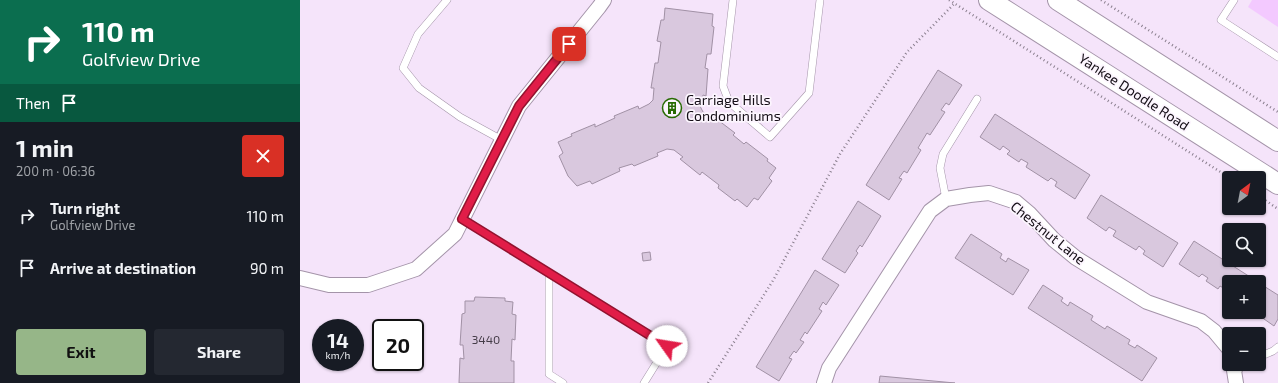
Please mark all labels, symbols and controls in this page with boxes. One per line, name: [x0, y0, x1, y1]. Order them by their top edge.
text: 110 m: [82, 14, 155, 48]
icon: right: [16, 16, 68, 68]
pin: [552, 27, 586, 61]
icon: arrive: [558, 33, 580, 55]
text: Golfview Drive: [82, 48, 201, 70]
street label: Yankee Doodle Road: [1076, 50, 1193, 134]
place label: Carriage Hills Condominiums: [686, 91, 781, 124]
icon: arrive: [58, 92, 80, 114]
text: Then: [16, 94, 50, 112]
building icon: Carriage Hills Condominiums: [661, 97, 683, 119]
text: 1 min: [16, 133, 74, 162]
button: close: [242, 135, 284, 177]
text: 200 m · 06:36: [16, 163, 95, 179]
north arrow: [1222, 171, 1266, 215]
map controls: [1222, 171, 1266, 371]
street label: Chestnut Lane: [1008, 197, 1089, 268]
text: Turn right: [50, 199, 120, 217]
icon: right: [16, 205, 38, 227]
text: 110 m: [247, 207, 284, 225]
text: Golfview Drive: [50, 217, 136, 233]
button: search: [1222, 223, 1266, 267]
icon: arrive: [16, 257, 38, 279]
text: Arrive at destination: [50, 259, 196, 277]
text: 90 m: [250, 259, 284, 277]
button: +: [1222, 275, 1266, 319]
speed limit sign: 20: [372, 319, 424, 371]
position arrow: [646, 325, 688, 367]
button: −: [1222, 327, 1266, 371]
text: 14: [327, 328, 349, 352]
button: Exit: [16, 329, 146, 375]
button: Share: [154, 329, 284, 375]
house number: 3440: [472, 332, 500, 346]
text: km/h: [326, 349, 350, 361]

